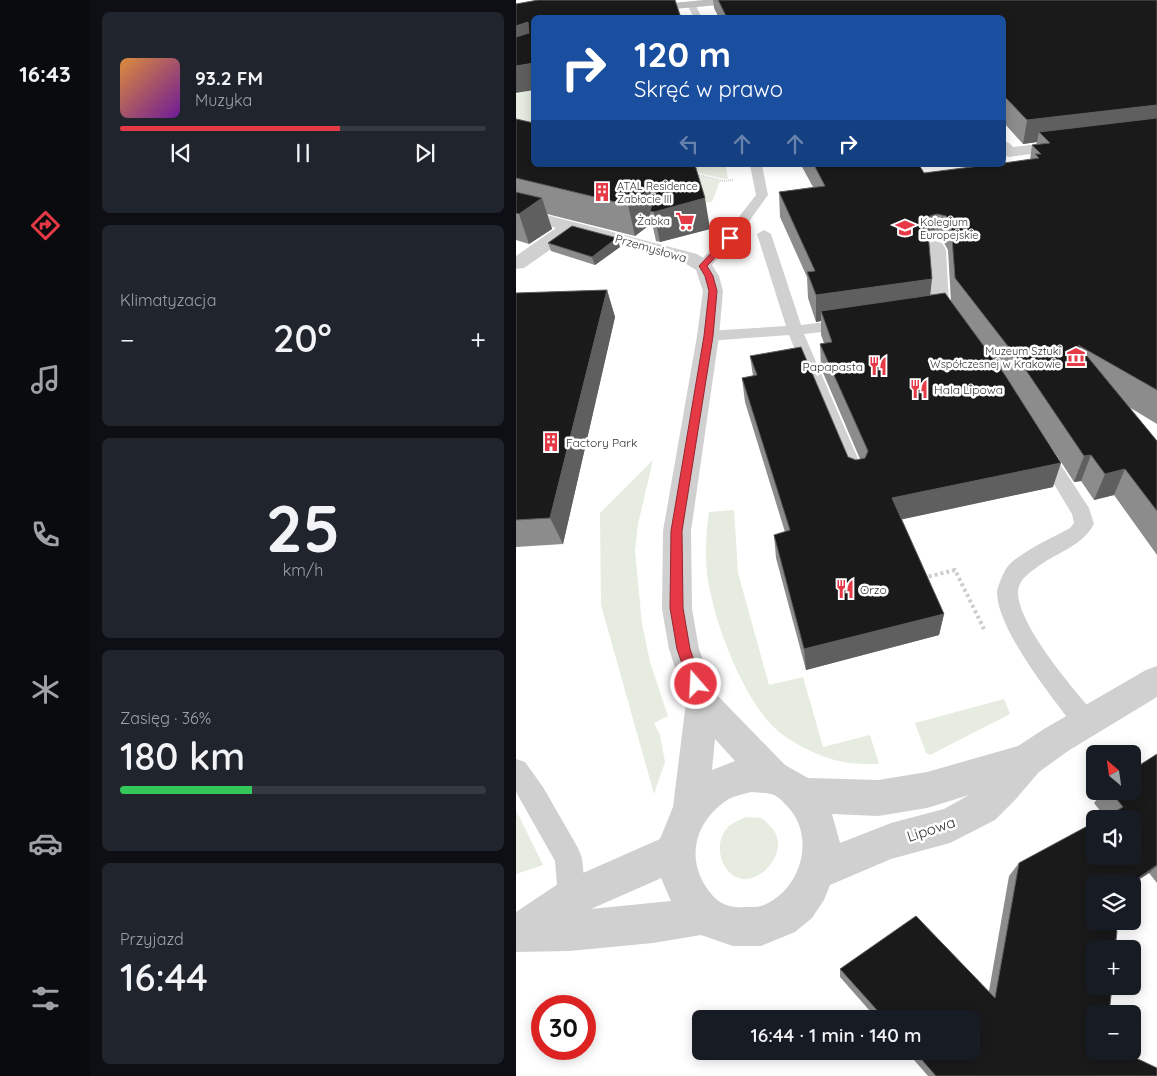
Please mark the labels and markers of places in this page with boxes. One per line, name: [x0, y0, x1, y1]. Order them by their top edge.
place label: ATAL Residence Zabłocie III: [617, 179, 698, 206]
building icon: ATAL Residence Zabłocie III: [591, 181, 613, 203]
supermarket icon: Żabka: [674, 210, 696, 232]
place label: Żabka: [637, 214, 670, 228]
place label: Kolegium Europejskie: [920, 215, 979, 242]
pin: [709, 217, 751, 259]
school or university icon: Kolegium Europejskie: [894, 217, 916, 239]
place label: Muzeum Sztuki Współczesnej w Krakowie: [930, 344, 1061, 371]
museum icon: Muzeum Sztuki Współczesnej w Krakowie: [1065, 346, 1087, 368]
restaurant icon: Papapasta: [867, 355, 889, 377]
place label: Papapasta: [803, 359, 863, 374]
restaurant icon: Hala Lipowa: [908, 378, 930, 400]
place label: Hala Lipowa: [934, 382, 1003, 397]
building icon: Factory Park: [540, 431, 562, 453]
place label: Factory Park: [566, 435, 637, 450]
restaurant icon: Orzo: [834, 578, 856, 600]
place label: Orzo: [860, 582, 887, 597]

